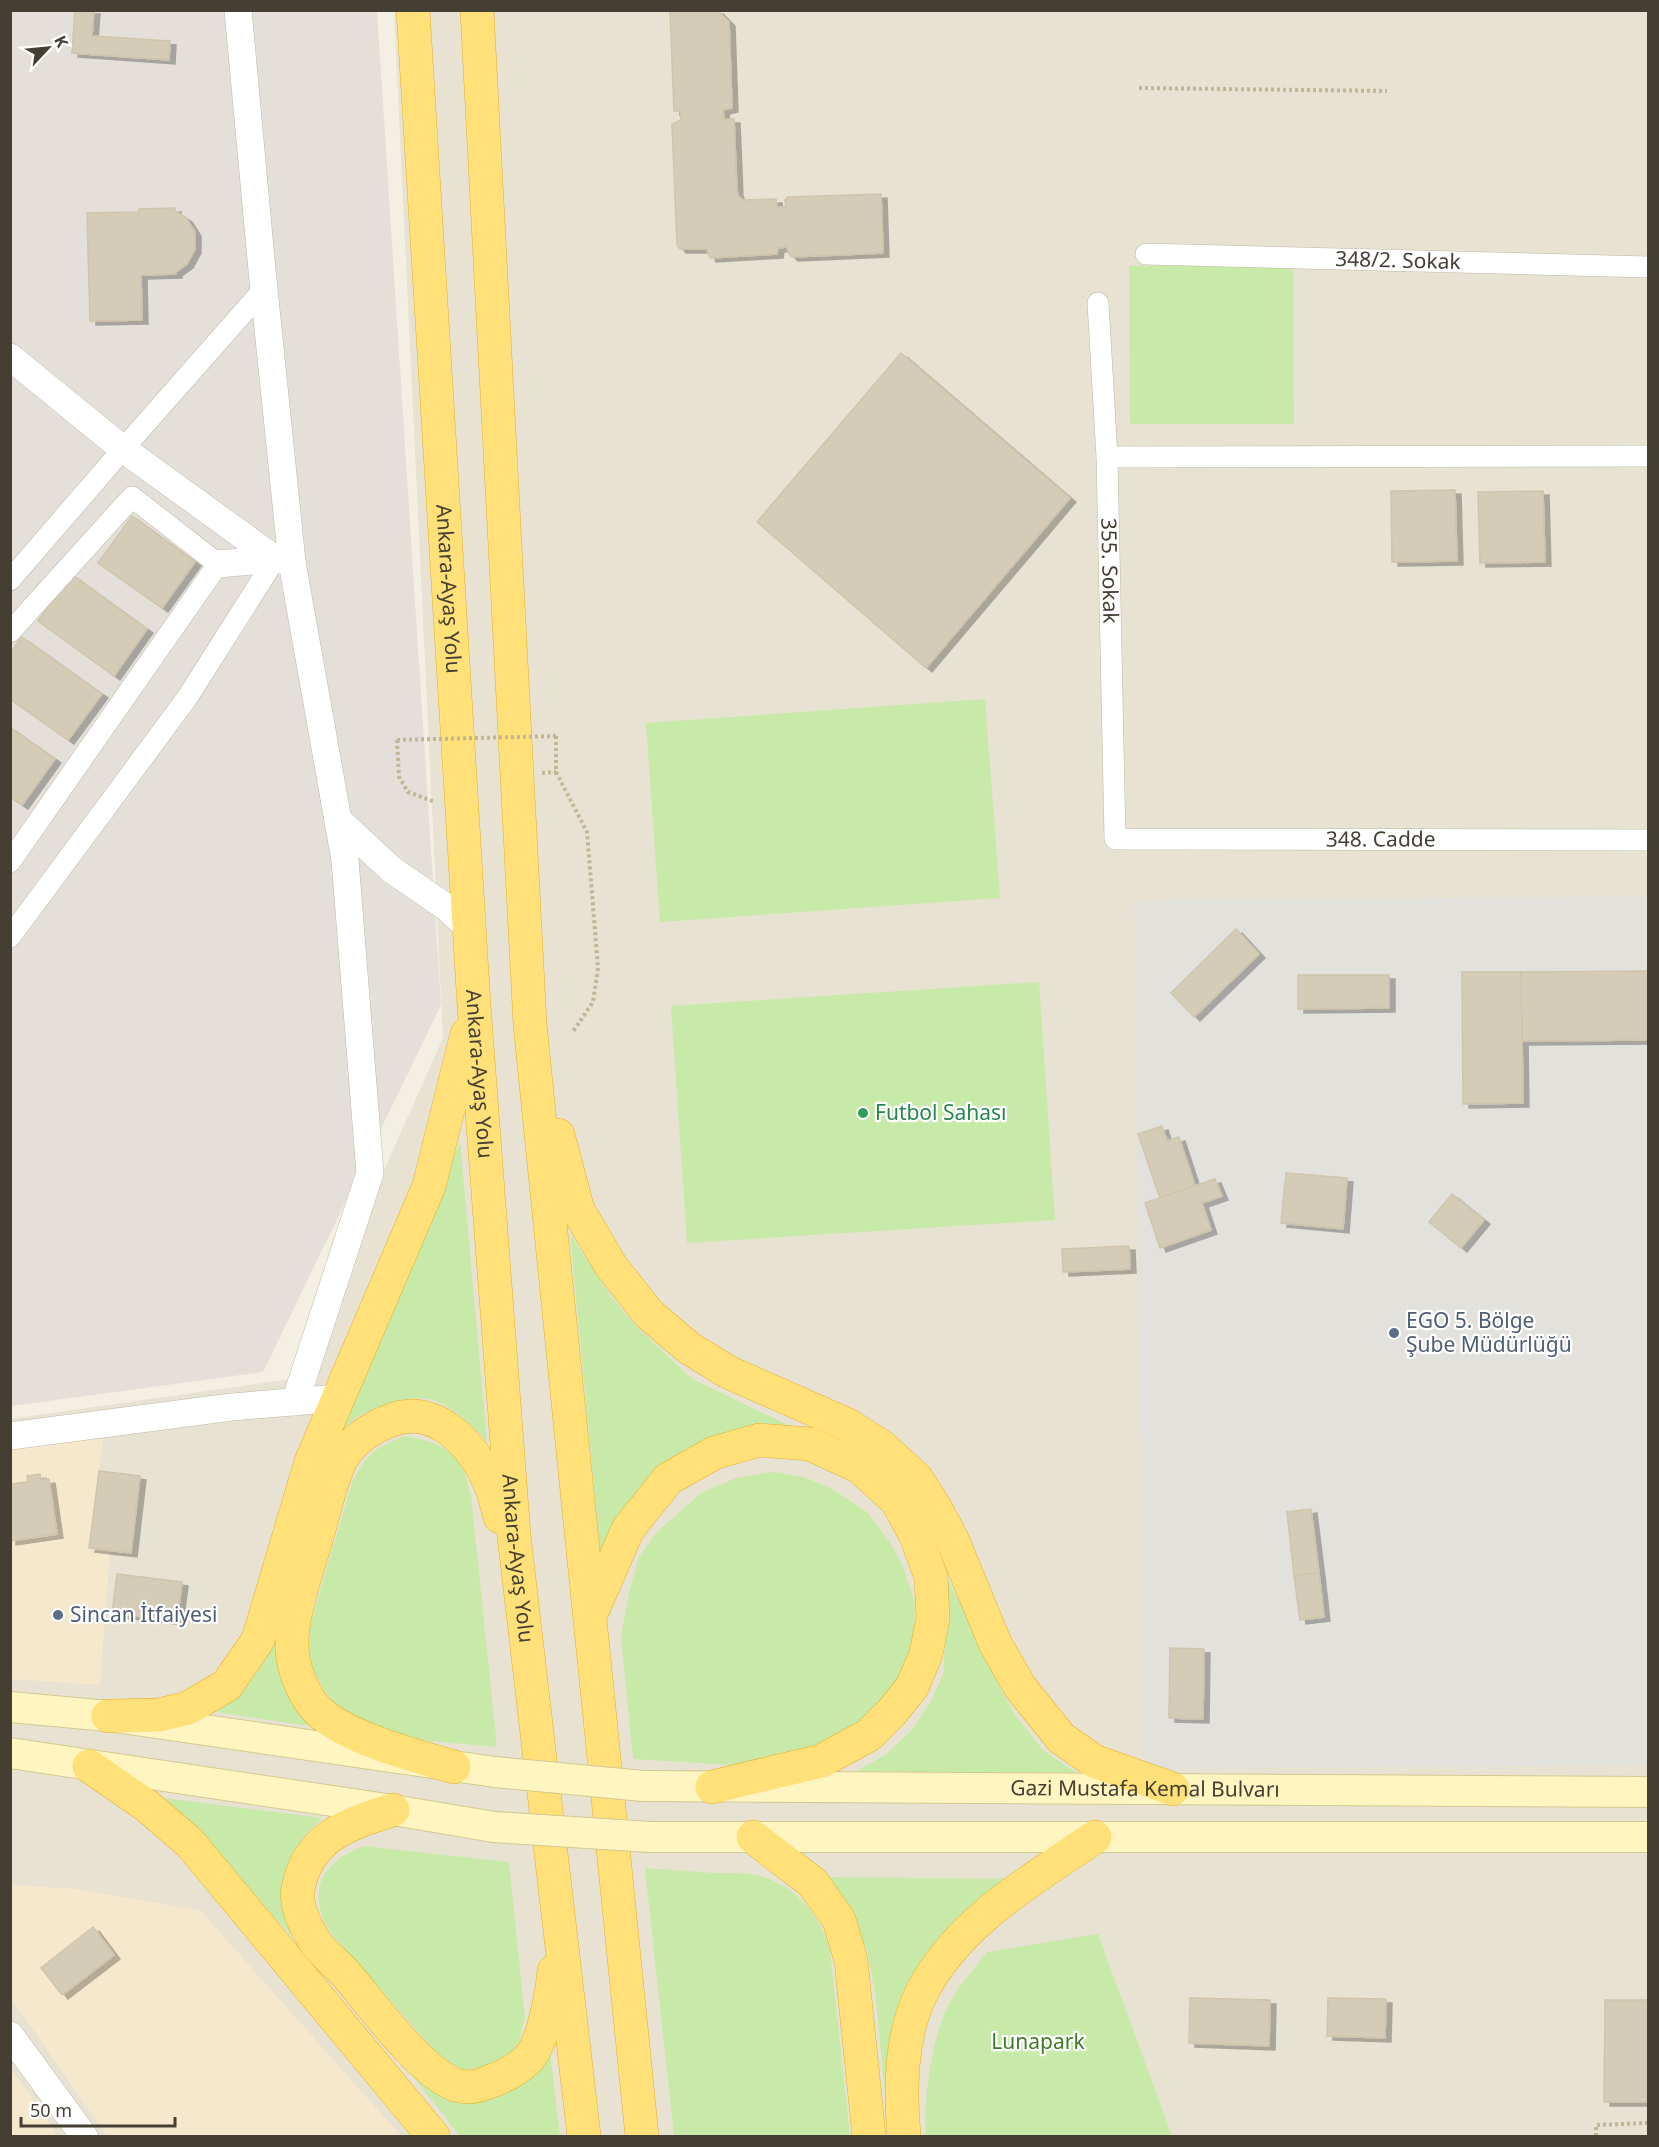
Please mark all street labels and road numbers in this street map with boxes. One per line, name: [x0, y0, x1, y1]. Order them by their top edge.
street label: 348/2. Sokak: [1335, 244, 1462, 275]
street label: Ankara-Ayaş Yolu: [430, 503, 469, 674]
street label: 355. Sokak: [1095, 518, 1126, 625]
street label: 348. Cadde: [1326, 824, 1436, 853]
street label: Ankara-Ayaş Yolu: [460, 988, 500, 1159]
street label: Ankara-Ayaş Yolu: [496, 1473, 541, 1644]
street label: Gazi Mustafa Kemal Bulvarı: [1010, 1773, 1280, 1803]

